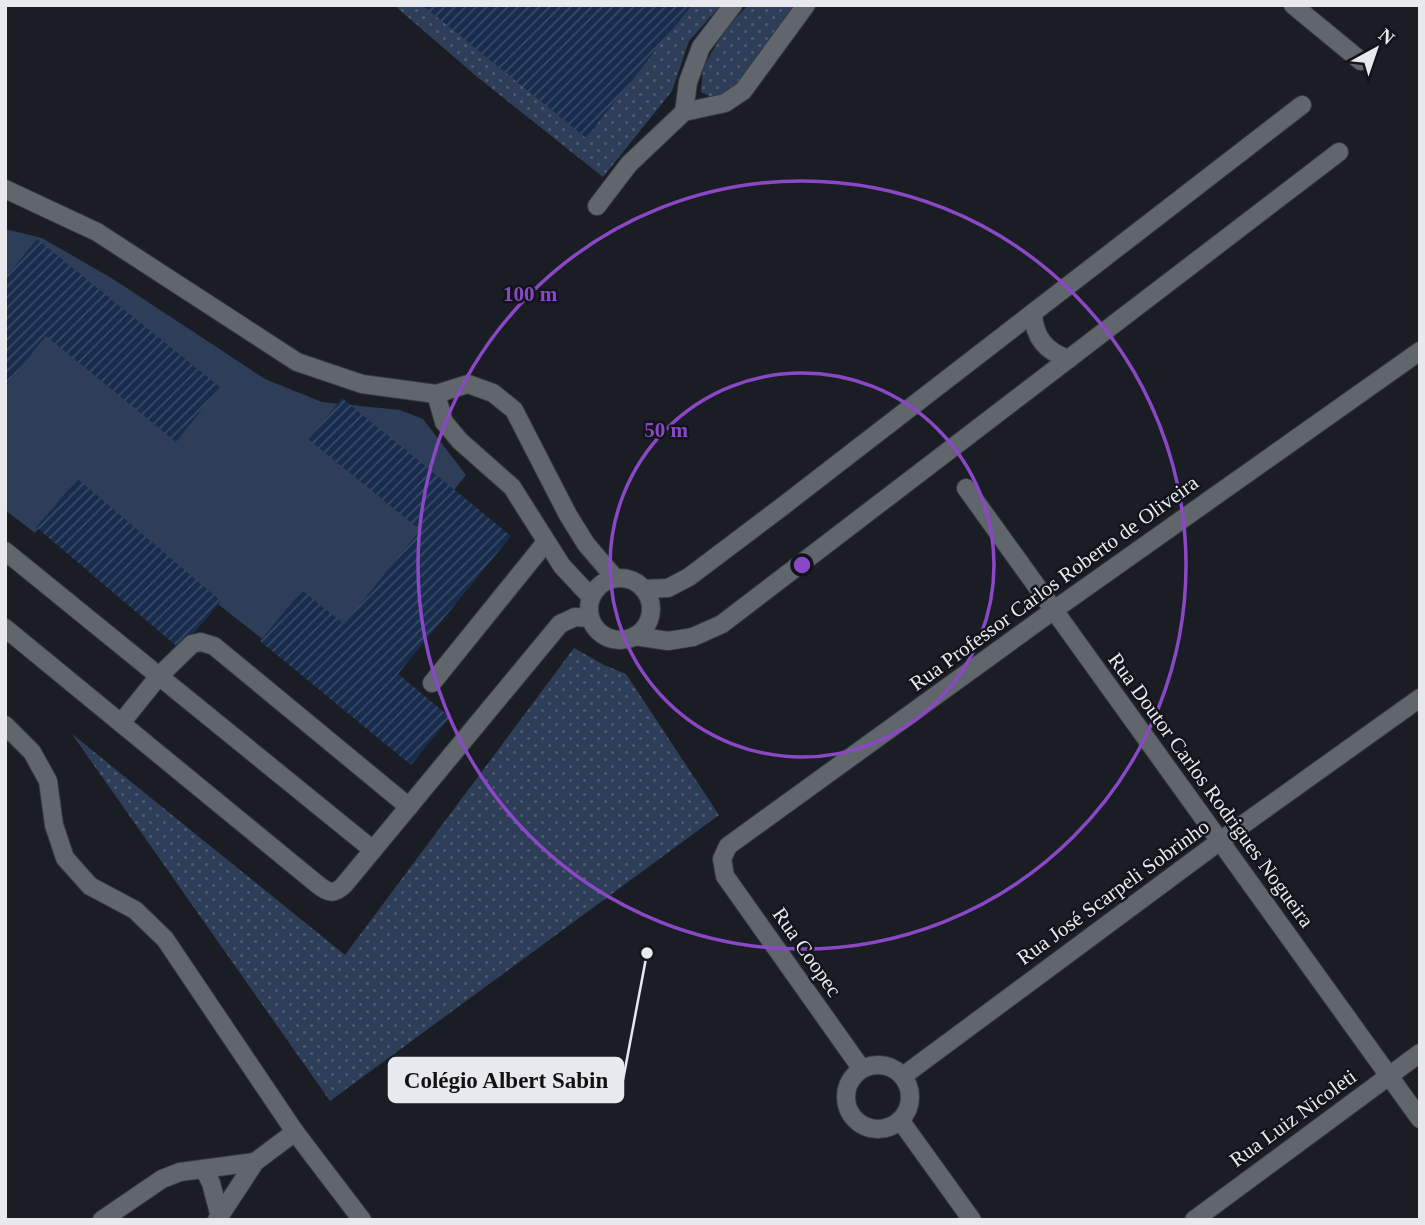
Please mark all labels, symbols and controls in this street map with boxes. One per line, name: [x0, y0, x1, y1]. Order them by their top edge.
north arrow: [1341, 14, 1411, 84]
text: N: [1375, 24, 1399, 49]
text: 100 m: [503, 282, 558, 306]
text: 50 m: [644, 418, 688, 442]
street label: Rua Professor Carlos Roberto de Oliveira: [905, 470, 1203, 696]
centre of rings: [790, 553, 814, 577]
street label: Rua Doutor Carlos Rodrigues Nogueira: [1103, 648, 1319, 933]
street label: Rua José Scarpeli Sobrinho: [1012, 814, 1214, 970]
street label: Rua Coopec: [768, 903, 846, 1001]
callout: Colégio Albert Sabin: [389, 1058, 623, 1102]
street label: Rua Luiz Nicoleti: [1225, 1064, 1361, 1172]
text: Colégio Albert Sabin: [404, 1068, 608, 1093]

